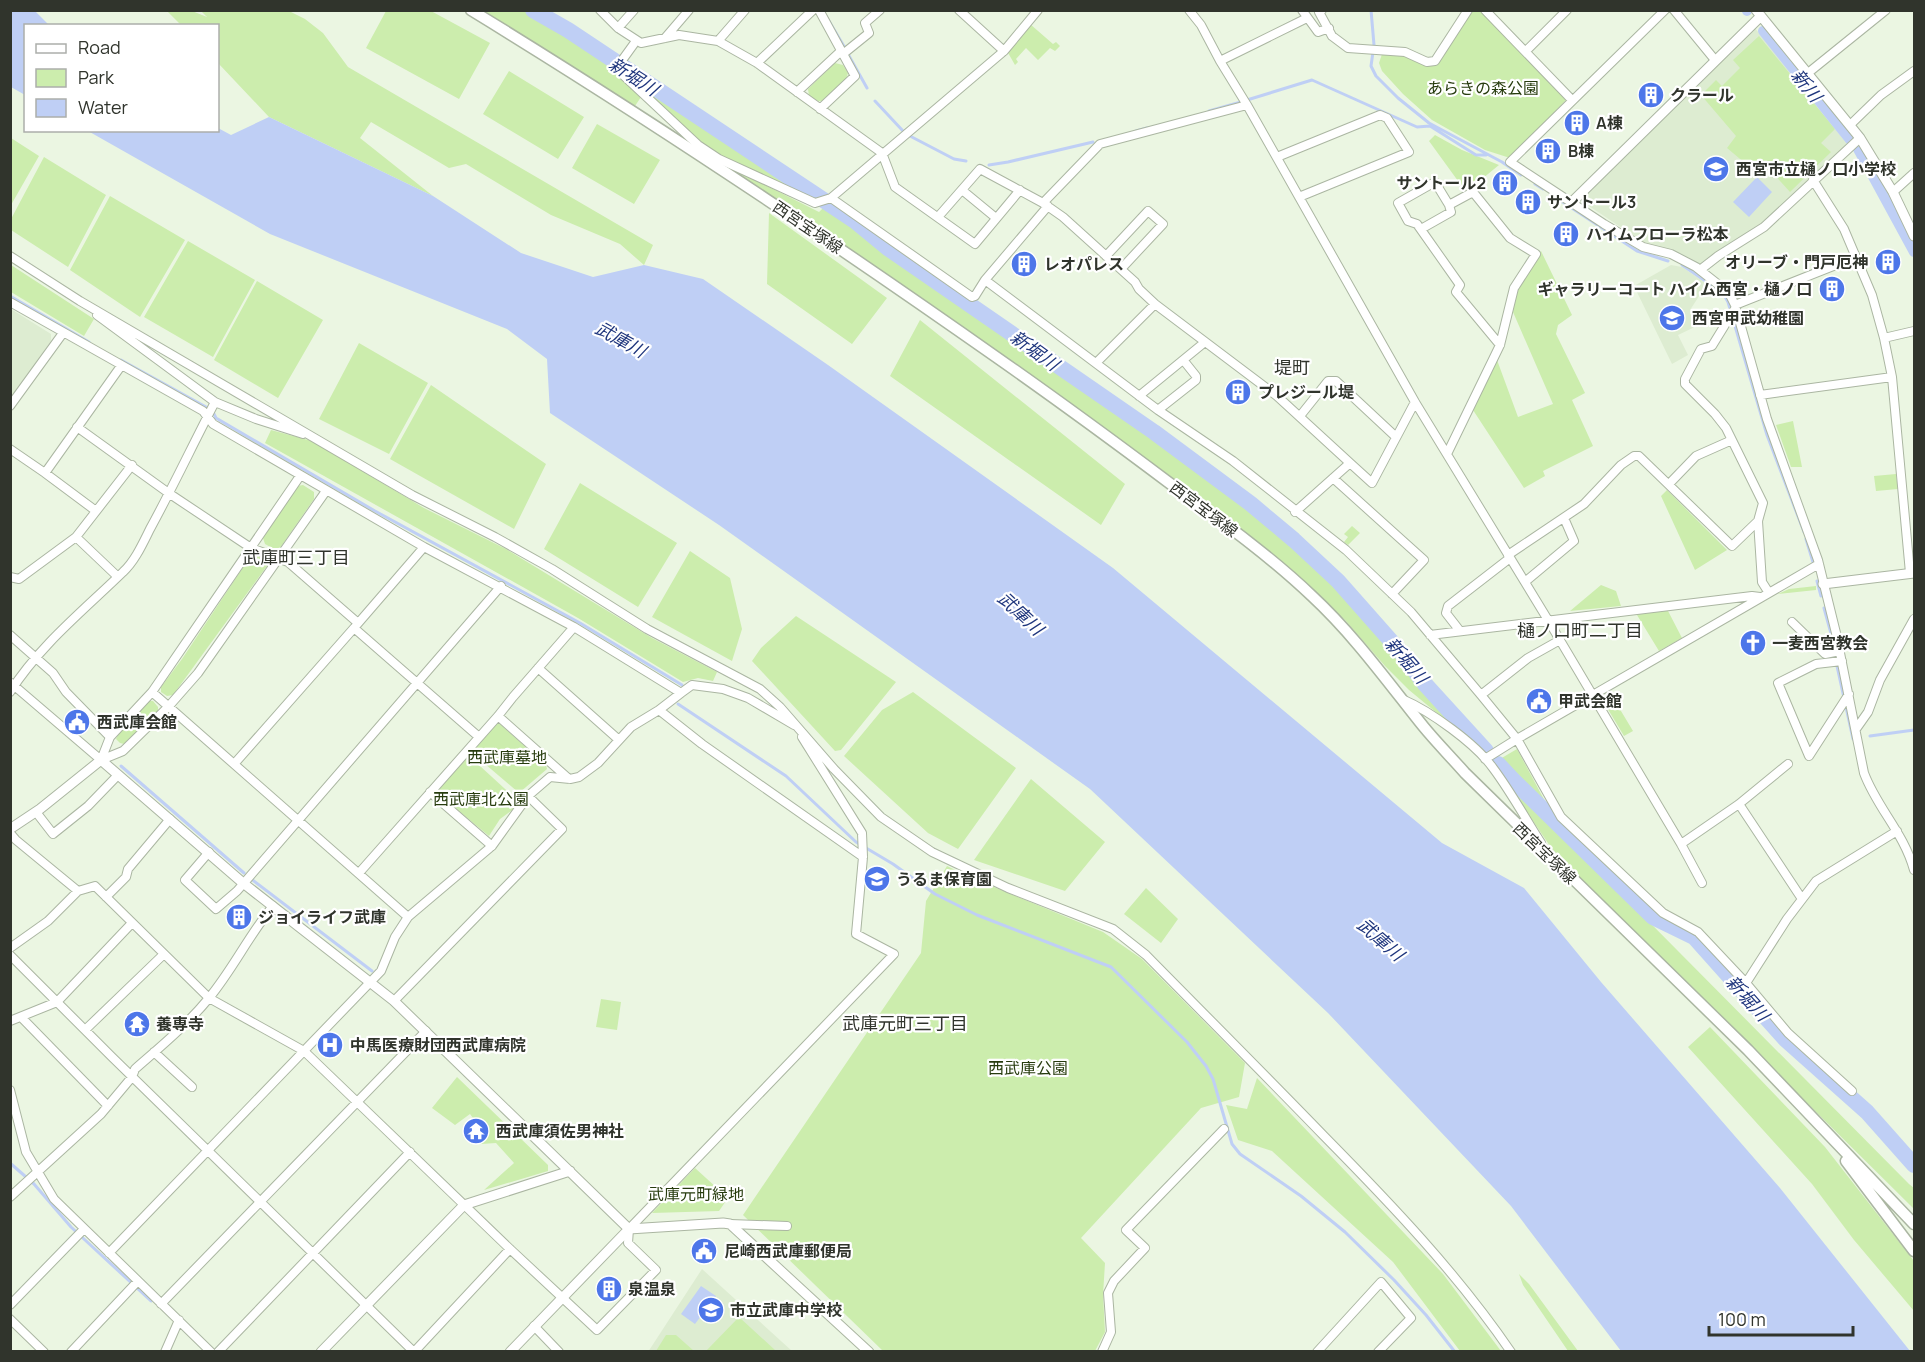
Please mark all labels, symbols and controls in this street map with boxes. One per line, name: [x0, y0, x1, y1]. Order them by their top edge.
legend: [24, 24, 219, 132]
text: Road: [78, 35, 121, 59]
water label: 新堀川: [605, 51, 665, 102]
water label: 新川: [1786, 63, 1829, 108]
text: Park: [78, 65, 115, 89]
park label: あらきの森公園: [1427, 77, 1539, 99]
building icon: クラール: [1636, 80, 1666, 110]
place label: クラール: [1670, 84, 1734, 106]
text: Water: [78, 95, 128, 119]
building icon: A棟: [1562, 108, 1592, 138]
place label: A棟: [1596, 112, 1623, 134]
building icon: B棟: [1533, 136, 1563, 166]
place label: B棟: [1568, 140, 1594, 162]
school or university icon: 西宮市立樋ノ口小学校: [1701, 154, 1731, 184]
place label: 西宮市立樋ノ口小学校: [1736, 158, 1896, 180]
building icon: サントール2: [1490, 168, 1520, 198]
place label: サントール2: [1396, 172, 1486, 194]
building icon: サントール3: [1513, 187, 1543, 217]
place label: サントール3: [1547, 191, 1636, 213]
street label: 西宮宝塚線: [769, 196, 847, 258]
building icon: ハイムフローラ松本: [1551, 219, 1581, 249]
place label: ハイムフローラ松本: [1586, 223, 1728, 245]
building icon: オリーブ・門戸厄神: [1873, 247, 1903, 277]
building icon: レオパレス: [1009, 249, 1039, 279]
place label: オリーブ・門戸厄神: [1725, 251, 1868, 273]
place label: レオパレス: [1044, 253, 1124, 275]
building icon: ギャラリーコート ハイム西宮・樋ノ口: [1817, 274, 1847, 304]
place label: ギャラリーコート ハイム西宮・樋ノ口: [1537, 278, 1812, 300]
school or university icon: 西宮甲武幼稚園: [1657, 303, 1687, 333]
place label: 西宮甲武幼稚園: [1692, 307, 1804, 329]
water label: 武庫川: [592, 315, 652, 364]
water label: 新堀川: [1006, 324, 1066, 377]
district label: 堤町: [1274, 355, 1310, 379]
building icon: プレジール堤: [1223, 377, 1253, 407]
place label: プレジール堤: [1258, 381, 1354, 403]
street label: 西宮宝塚線: [1165, 476, 1243, 542]
district label: 武庫町三丁目: [242, 545, 350, 569]
water label: 武庫川: [993, 586, 1050, 642]
district label: 樋ノ口町二丁目: [1517, 618, 1643, 642]
church icon: 一麦西宮教会: [1738, 628, 1768, 658]
water label: 新堀川: [1380, 632, 1435, 690]
place label: 一麦西宮教会: [1772, 632, 1868, 654]
public building icon: 甲武会館: [1524, 686, 1554, 716]
place label: 甲武会館: [1558, 690, 1622, 712]
public building icon: 西武庫会館: [62, 707, 92, 737]
place label: 西武庫会館: [97, 711, 177, 733]
park label: 西武庫墓地: [467, 746, 547, 768]
park label: 西武庫北公園: [433, 788, 529, 810]
street label: 西宮宝塚線: [1509, 817, 1581, 889]
school or university icon: うるま保育園: [862, 864, 892, 894]
place label: うるま保育園: [896, 868, 992, 890]
building icon: ジョイライフ武庫: [224, 902, 254, 932]
place label: ジョイライフ武庫: [258, 906, 386, 928]
water label: 武庫川: [1353, 912, 1411, 967]
water label: 新堀川: [1721, 970, 1776, 1028]
temple icon: 養専寺: [122, 1009, 152, 1039]
district label: 武庫元町三丁目: [842, 1011, 968, 1035]
place label: 養専寺: [156, 1013, 204, 1035]
hospital icon: 中馬医療財団西武庫病院: [315, 1030, 345, 1060]
place label: 中馬医療財団西武庫病院: [350, 1034, 526, 1056]
park label: 西武庫公園: [988, 1057, 1068, 1079]
temple icon: 西武庫須佐男神社: [461, 1116, 491, 1146]
place label: 西武庫須佐男神社: [496, 1120, 624, 1142]
park label: 武庫元町緑地: [648, 1183, 744, 1205]
public building icon: 尼崎西武庫郵便局: [689, 1236, 719, 1266]
place label: 尼崎西武庫郵便局: [724, 1240, 852, 1262]
building icon: 泉温泉: [594, 1274, 624, 1304]
place label: 泉温泉: [628, 1278, 676, 1300]
school or university icon: 市立武庫中学校: [696, 1295, 726, 1325]
place label: 市立武庫中学校: [730, 1299, 842, 1321]
scale bar: [1709, 1299, 1853, 1337]
text: 100 m: [1718, 1307, 1766, 1331]

